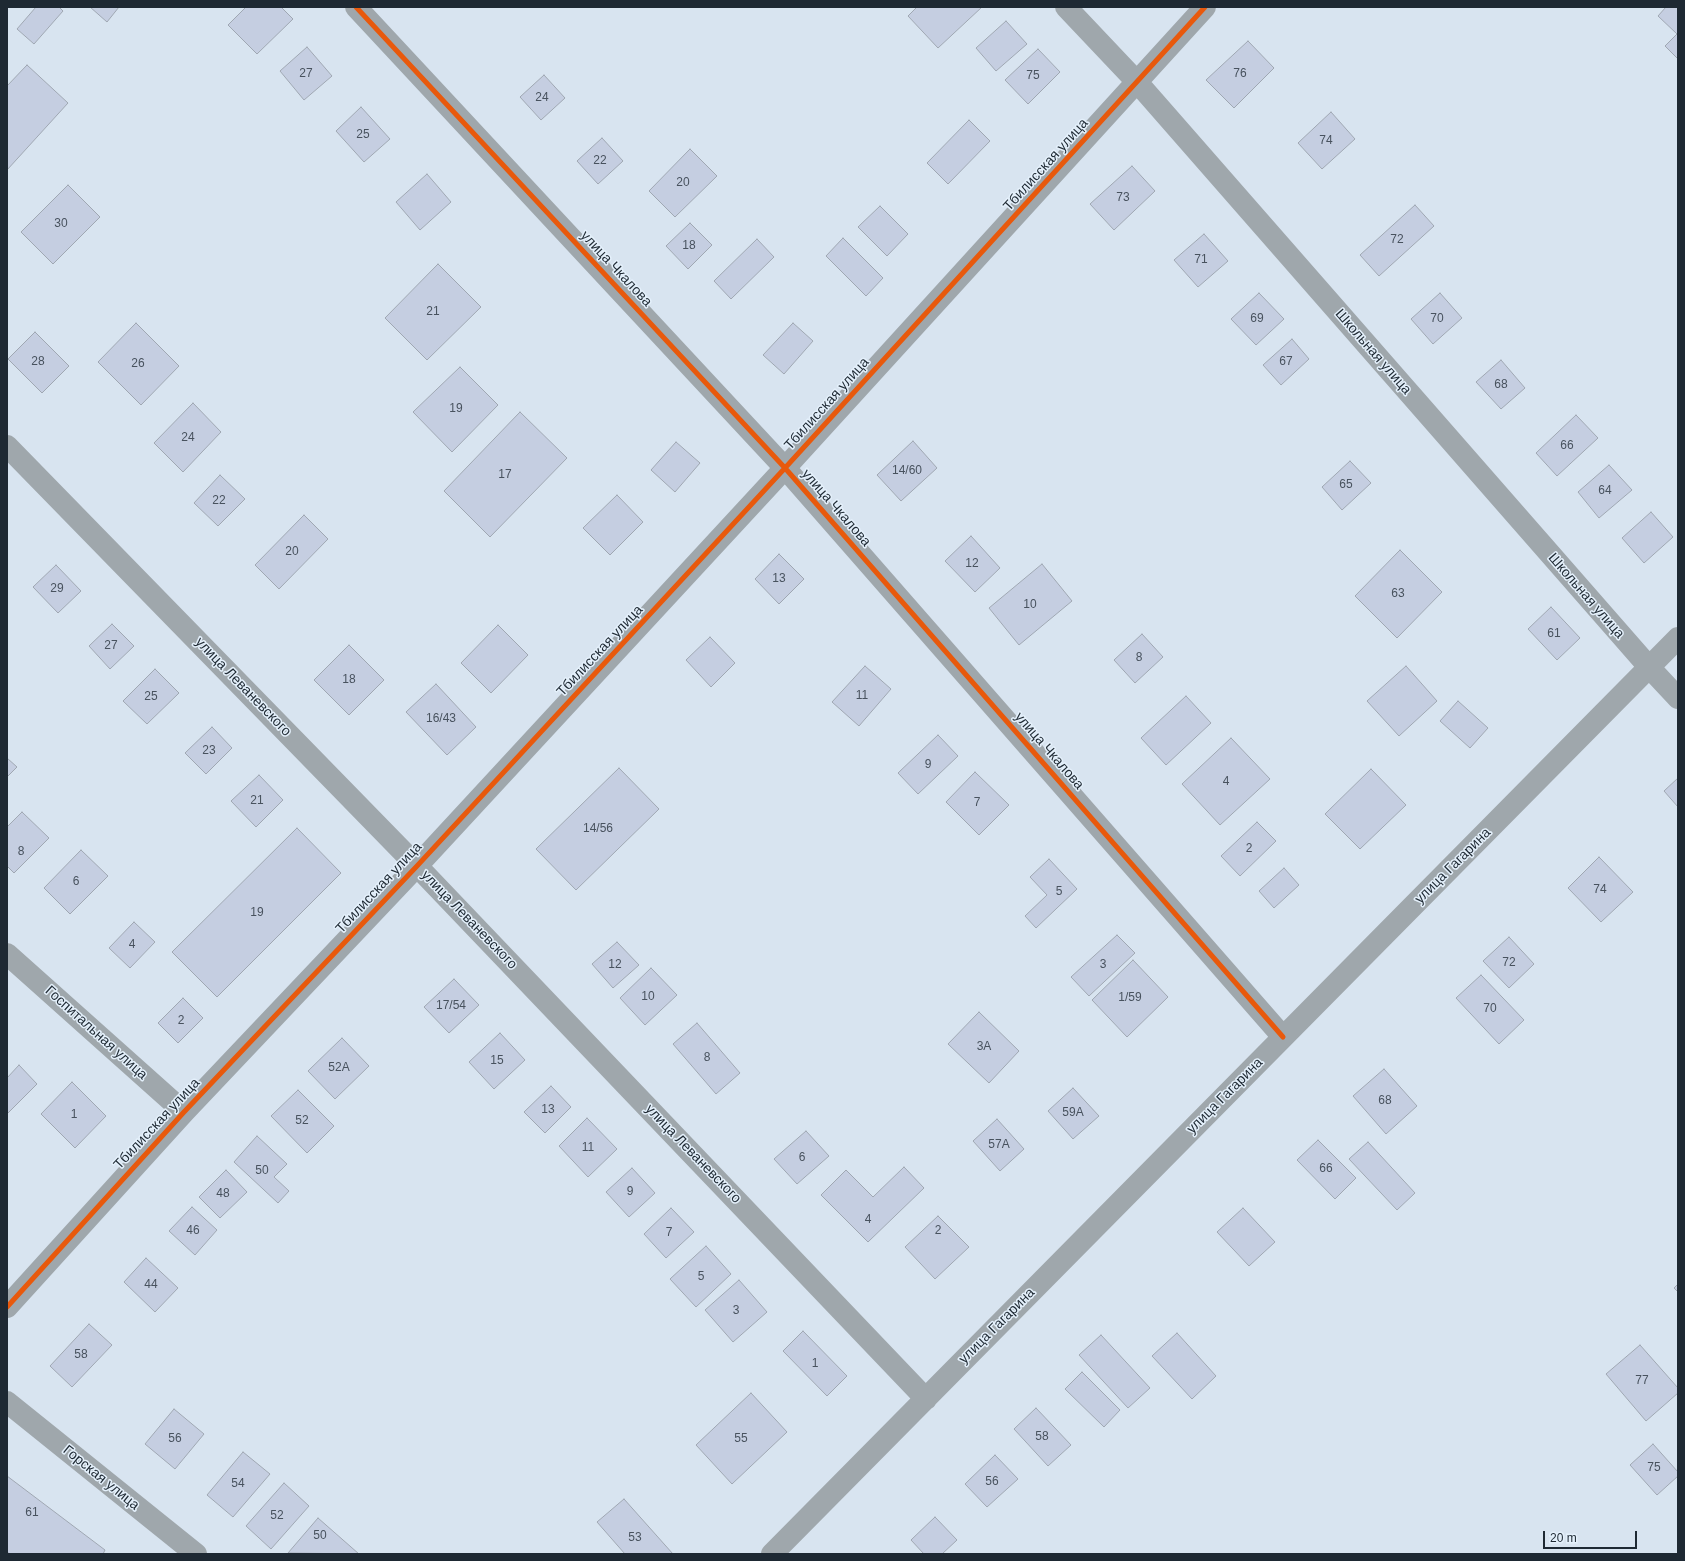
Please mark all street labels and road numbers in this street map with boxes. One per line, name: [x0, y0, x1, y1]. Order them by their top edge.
street label: Тбилисская улица: [1000, 115, 1092, 215]
street label: улица Чкалова: [577, 228, 655, 310]
street label: Школьная улица: [1331, 306, 1415, 398]
street label: Тбилисская улица: [781, 354, 873, 454]
street label: улица Чкалова: [798, 466, 874, 550]
street label: Школьная улица: [1544, 550, 1628, 642]
street label: Тбилисская улица: [553, 602, 647, 700]
street label: улица Леваневского: [192, 634, 294, 740]
street label: улица Чкалова: [1011, 709, 1087, 793]
street label: улица Гагарина: [1411, 824, 1495, 908]
street label: Тбилисская улица: [332, 839, 426, 937]
street label: улица Леваневского: [418, 867, 520, 973]
street label: Госпитальная улица: [41, 983, 151, 1083]
street label: улица Гагарина: [1183, 1054, 1267, 1138]
street label: Тбилисская улица: [110, 1075, 204, 1173]
street label: улица Леваневского: [642, 1101, 744, 1207]
street label: улица Гагарина: [955, 1284, 1039, 1368]
street label: Горская улица: [59, 1442, 143, 1514]

